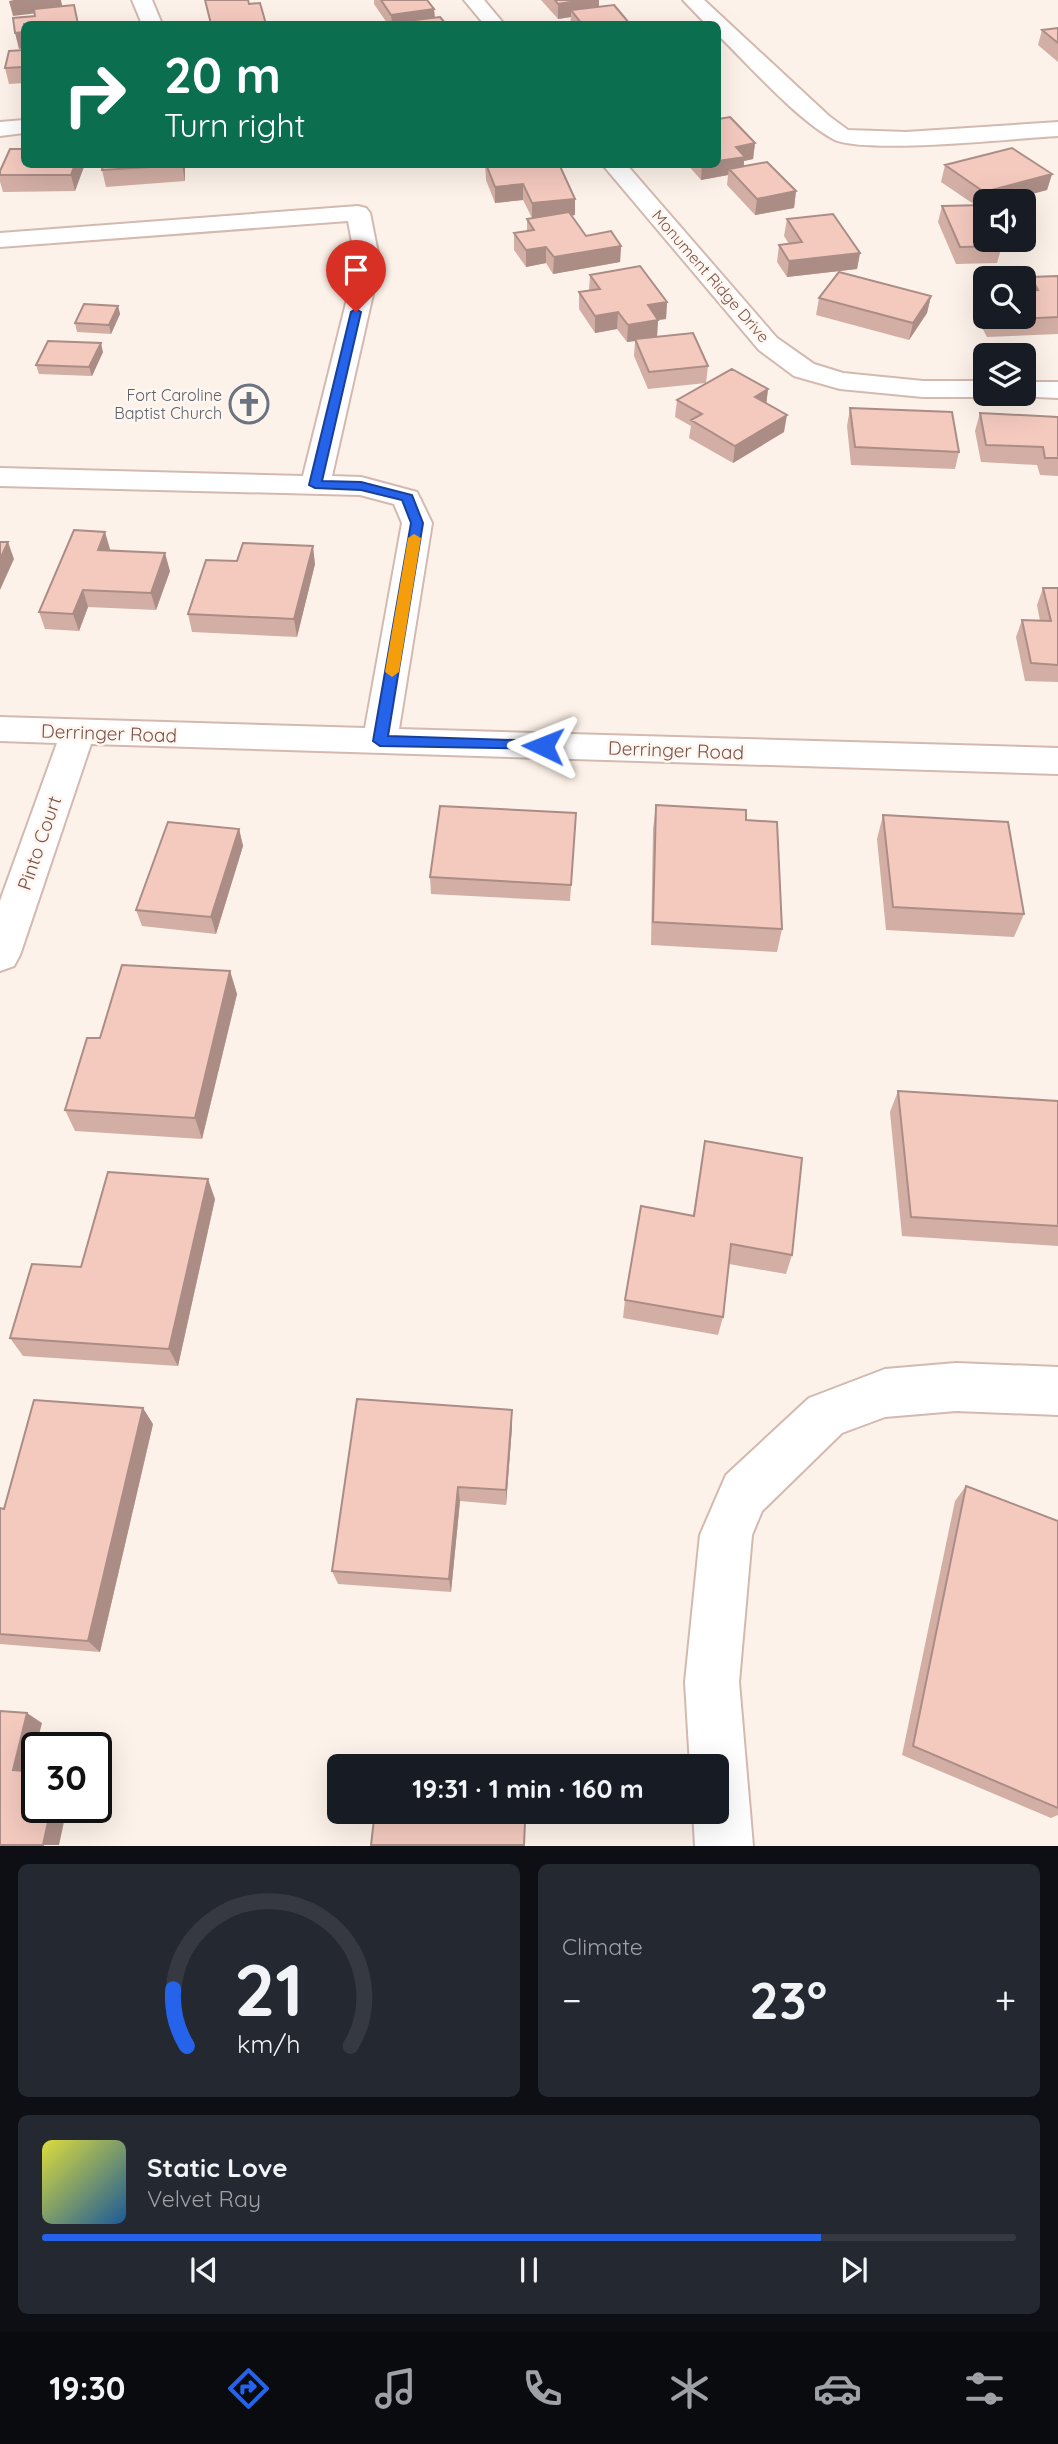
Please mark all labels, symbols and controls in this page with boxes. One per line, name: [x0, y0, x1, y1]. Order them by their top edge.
text: 20 m: [164, 44, 281, 105]
icon: right: [49, 49, 140, 140]
text: Turn right: [164, 105, 305, 145]
map controls: [973, 189, 1036, 406]
button: sound: [973, 189, 1036, 252]
street label: Monument Ridge Drive: [648, 206, 774, 346]
pin: [326, 240, 386, 312]
icon: arrive: [337, 251, 375, 289]
button: search: [973, 266, 1036, 329]
button: layers: [973, 343, 1036, 406]
church icon: Fort Caroline Baptist Church: [228, 383, 270, 425]
place label: Fort Caroline Baptist Church: [114, 385, 222, 423]
position arrow: [506, 709, 580, 783]
street label: Derringer Road: [41, 719, 177, 747]
street label: Derringer Road: [608, 736, 744, 764]
street label: Pinto Court: [12, 793, 66, 893]
speed limit sign: 30: [21, 1732, 112, 1823]
text: 19:31 · 1 min · 160 m: [412, 1772, 644, 1805]
text: Climate: [562, 1932, 643, 1961]
text: 21: [234, 1944, 304, 2035]
text: 23°: [749, 1967, 827, 2032]
text: −: [562, 1976, 582, 2024]
text: +: [995, 1976, 1016, 2024]
text: km/h: [237, 2028, 301, 2059]
text: Static Love: [147, 2151, 288, 2184]
text: Velvet Ray: [147, 2184, 261, 2213]
icon: previous: [185, 2251, 223, 2289]
icon: pause: [510, 2251, 548, 2289]
icon: next: [835, 2251, 873, 2289]
icon: directions: [224, 2364, 273, 2413]
icon: music: [371, 2364, 420, 2413]
icon: phone: [518, 2364, 567, 2413]
icon: climate: [665, 2364, 714, 2413]
icon: car: [813, 2364, 862, 2413]
icon: filters: [960, 2364, 1009, 2413]
text: 19:30: [49, 2368, 125, 2408]

